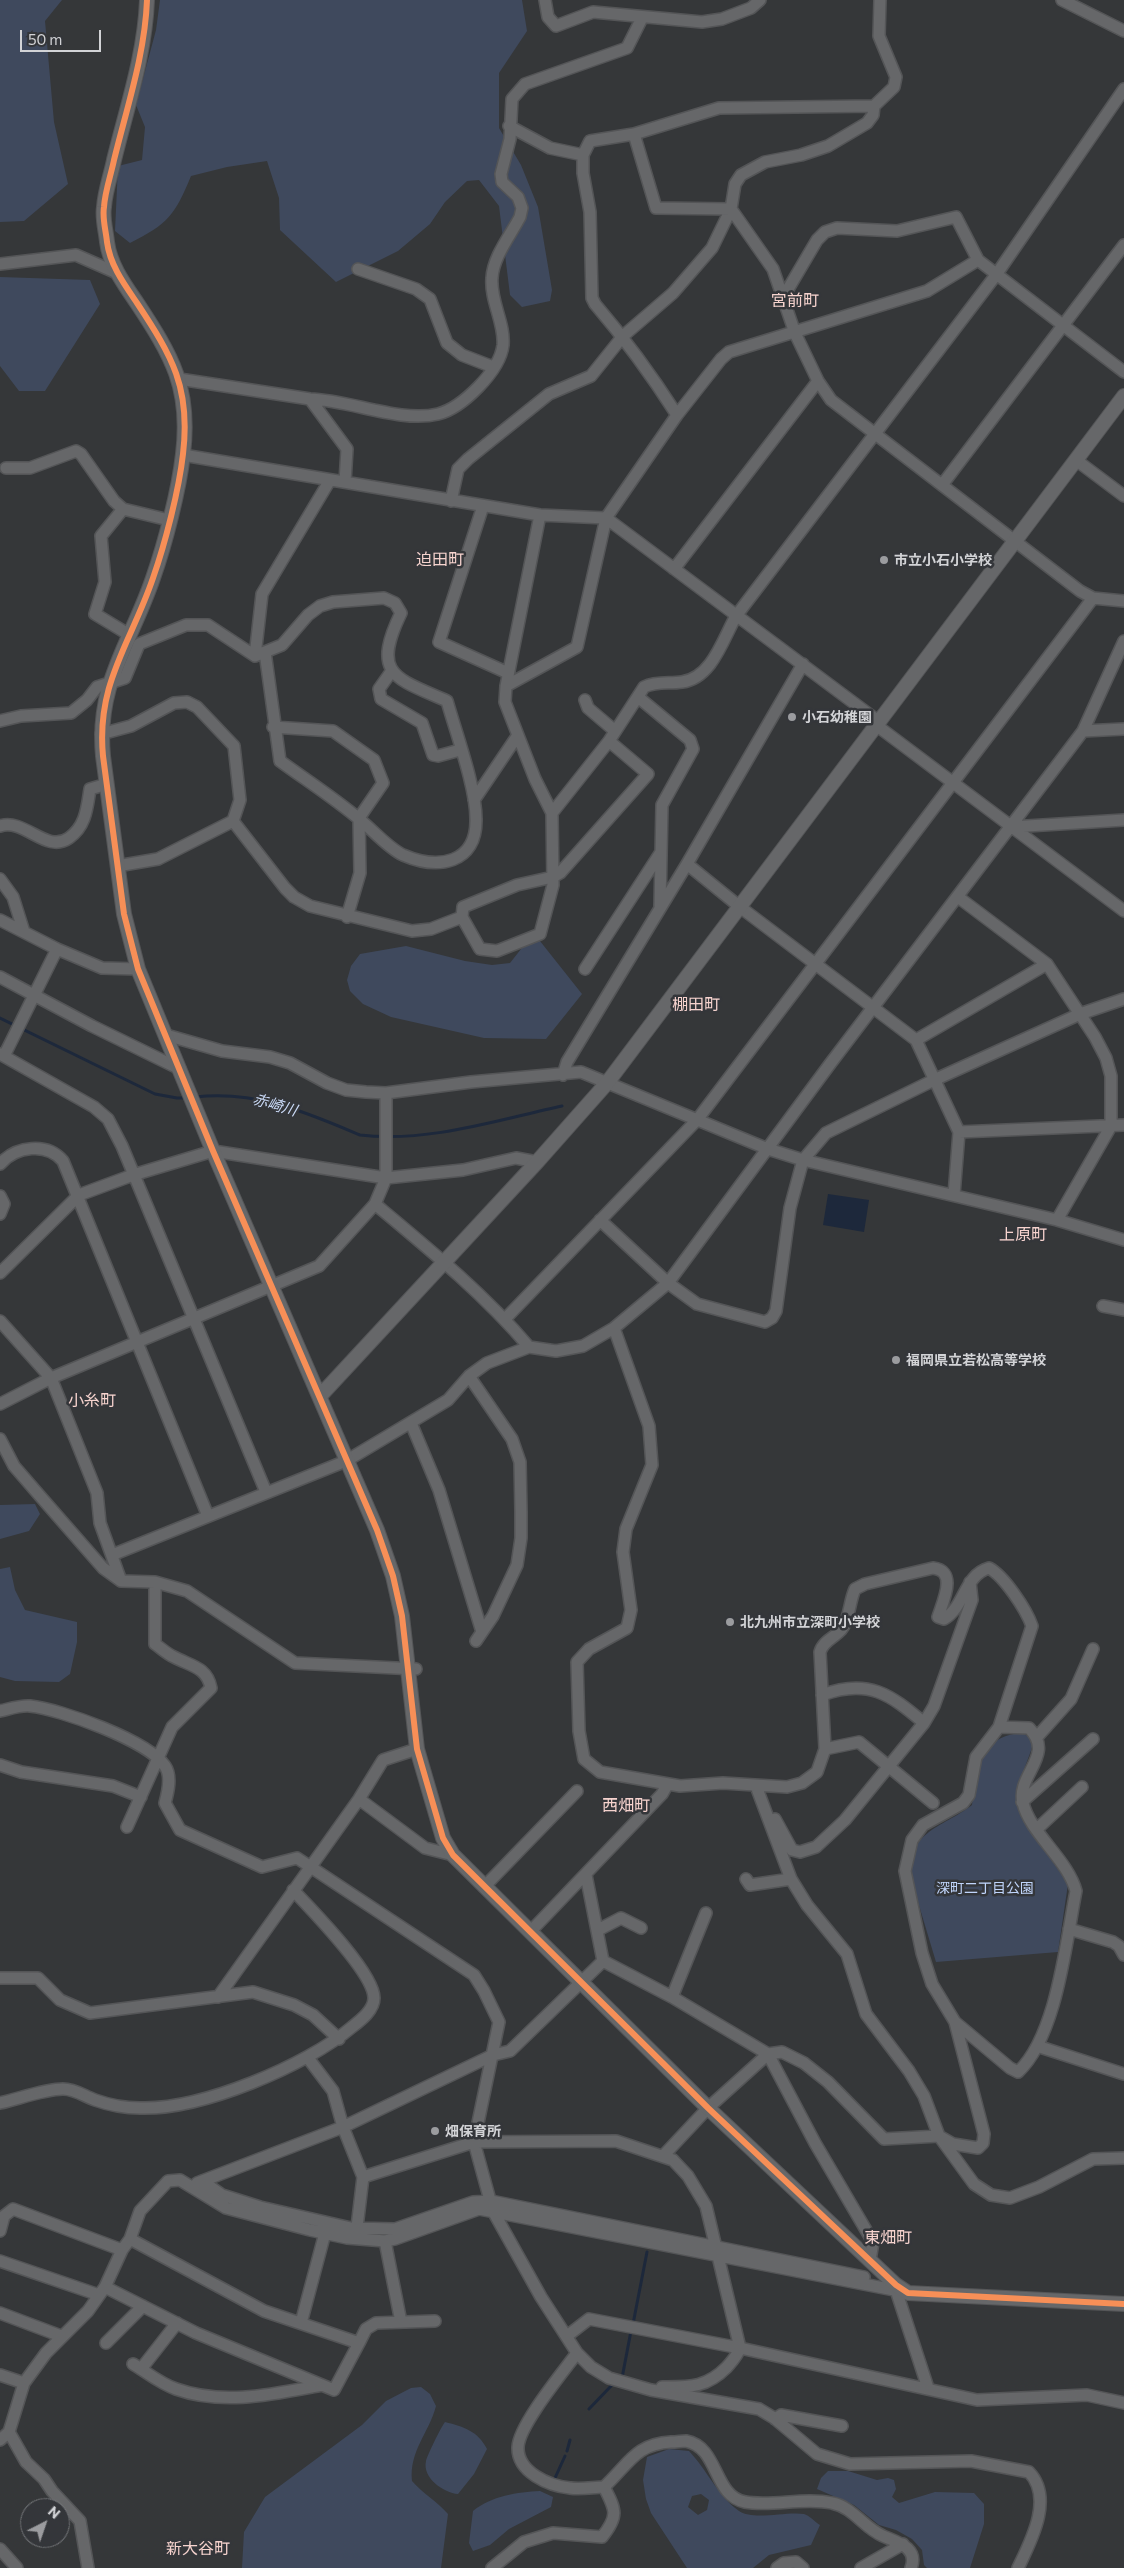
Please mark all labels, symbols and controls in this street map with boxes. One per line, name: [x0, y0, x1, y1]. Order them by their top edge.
scale bar: [22, 20, 104, 52]
text: 50 m: [28, 30, 62, 48]
district label: 宮前町: [771, 291, 819, 311]
district label: 迫田町: [416, 550, 464, 570]
place label: 市立小石小学校: [894, 552, 992, 568]
marker: 市立小石小学校: [878, 554, 890, 566]
place label: 小石幼稚園: [802, 709, 872, 725]
marker: 小石幼稚園: [786, 711, 798, 723]
district label: 棚田町: [672, 995, 720, 1015]
water label: 赤崎川: [251, 1090, 299, 1120]
district label: 上原町: [999, 1225, 1047, 1245]
place label: 福岡県立若松高等学校: [906, 1352, 1046, 1368]
marker: 福岡県立若松高等学校: [890, 1354, 902, 1366]
district label: 小糸町: [68, 1391, 116, 1411]
place label: 北九州市立深町小学校: [740, 1614, 880, 1630]
marker: 北九州市立深町小学校: [724, 1616, 736, 1628]
district label: 西畑町: [602, 1796, 650, 1816]
park label: 深町二丁目公園: [936, 1880, 1034, 1896]
place label: 畑保育所: [445, 2123, 501, 2139]
marker: 畑保育所: [429, 2125, 441, 2137]
district label: 東畑町: [864, 2228, 912, 2248]
north arrow: [20, 2498, 70, 2548]
text: N: [45, 2502, 64, 2522]
district label: 新大谷町: [166, 2539, 230, 2559]

